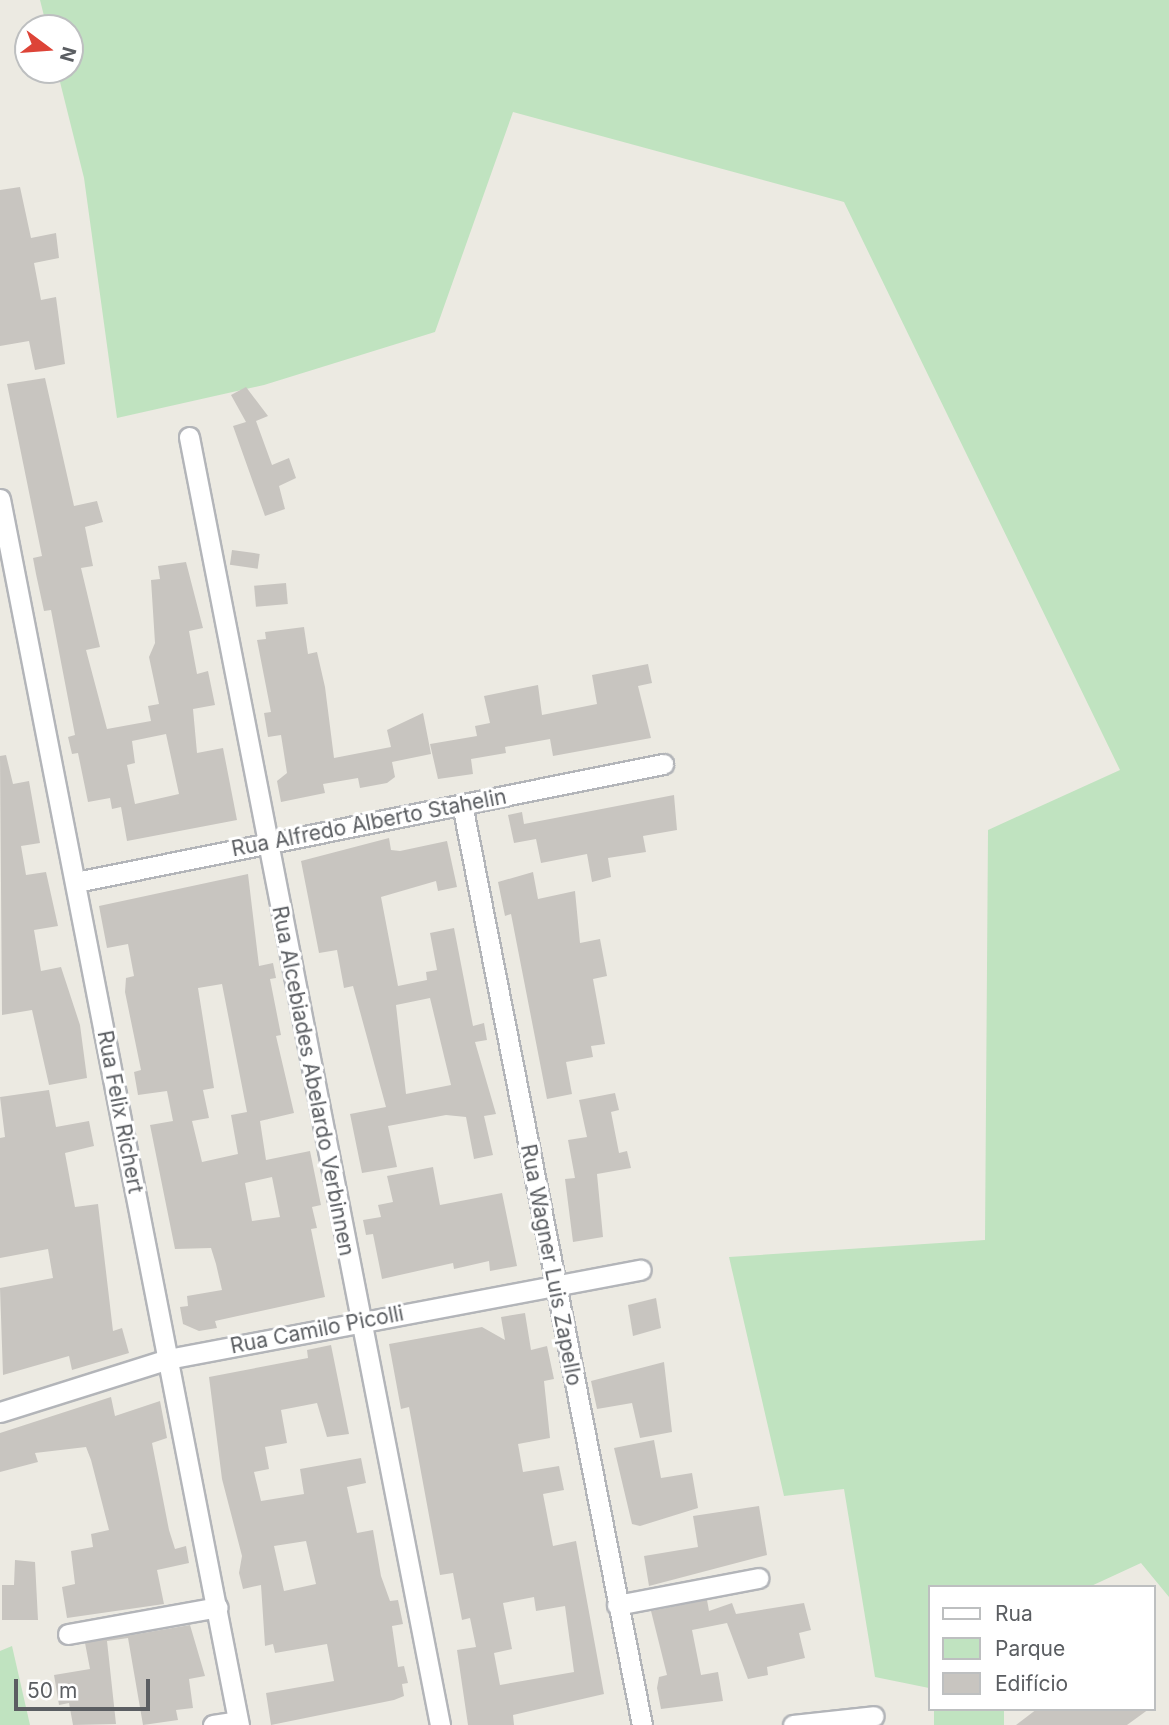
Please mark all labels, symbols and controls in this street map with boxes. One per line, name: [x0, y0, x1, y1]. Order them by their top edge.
north arrow: [14, 14, 84, 84]
text: N: [55, 44, 81, 64]
street label: Rua Alfredo Alberto Stahelin: [229, 784, 509, 862]
street label: Rua Alcebiades Abelardo Verbinnen: [267, 904, 359, 1258]
street label: Rua Felix Richert: [92, 1028, 148, 1196]
street label: Rua Wagner Luis Zapello: [515, 1142, 587, 1388]
street label: Rua Camilo Picolli: [228, 1301, 406, 1359]
legend: [928, 1585, 1155, 1711]
text: Rua: [995, 1601, 1033, 1626]
text: Parque: [995, 1636, 1065, 1661]
scale bar: [18, 1666, 154, 1710]
text: Edifício: [995, 1671, 1068, 1696]
text: 50 m: [27, 1678, 77, 1703]

